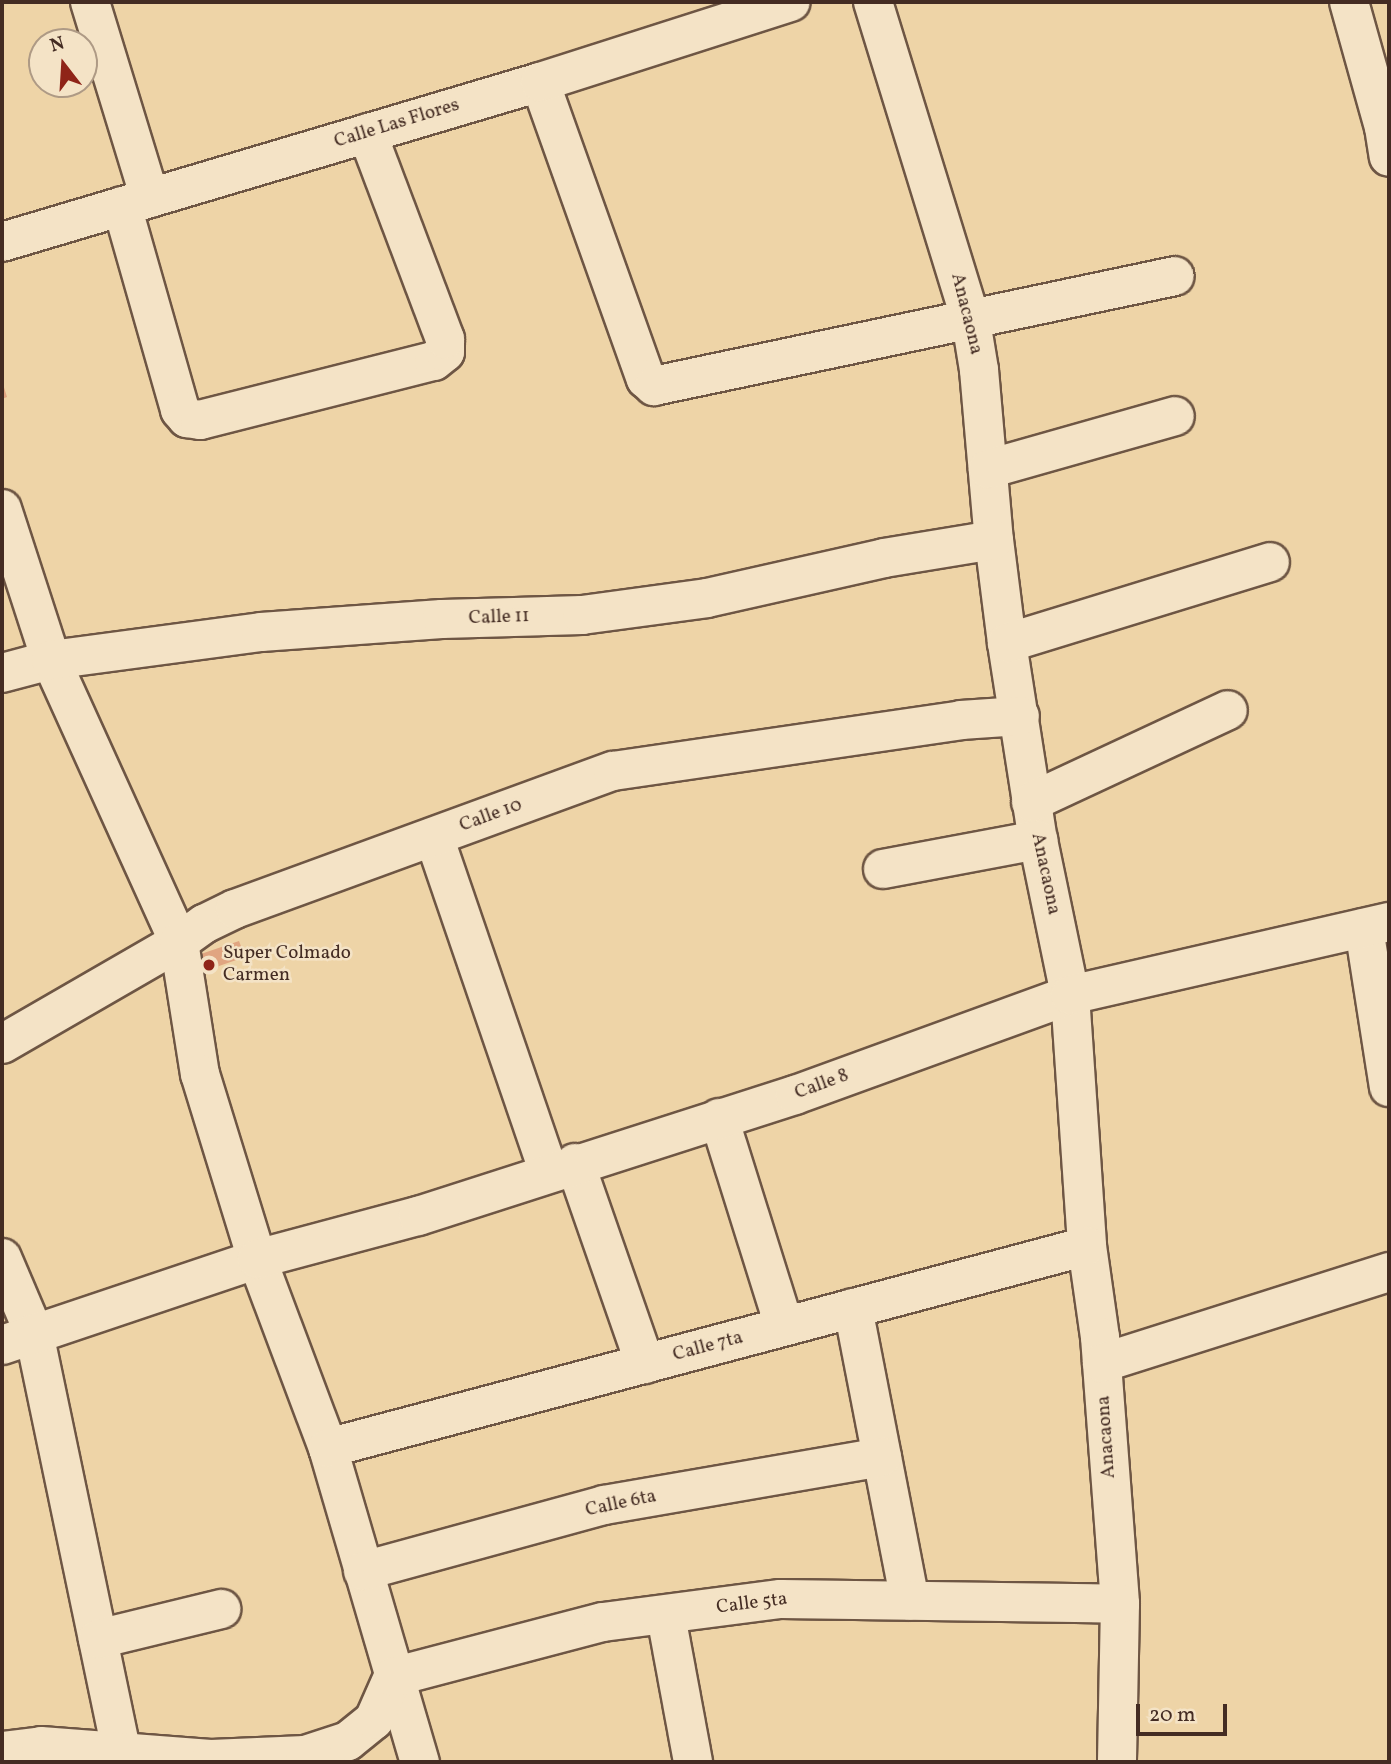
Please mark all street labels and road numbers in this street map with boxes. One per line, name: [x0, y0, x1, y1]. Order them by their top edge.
street label: Calle Las Flores: [332, 94, 462, 154]
street label: Anacaona: [945, 271, 987, 357]
street label: Calle 11: [468, 606, 530, 630]
street label: Calle 10: [457, 794, 525, 838]
street label: Anacaona: [1025, 831, 1065, 917]
street label: Calle 8: [792, 1065, 852, 1105]
street label: Calle 7ta: [671, 1327, 745, 1367]
street label: Anacaona: [1093, 1395, 1121, 1479]
street label: Calle 6ta: [584, 1485, 658, 1523]
street label: Calle 5ta: [715, 1588, 789, 1620]

